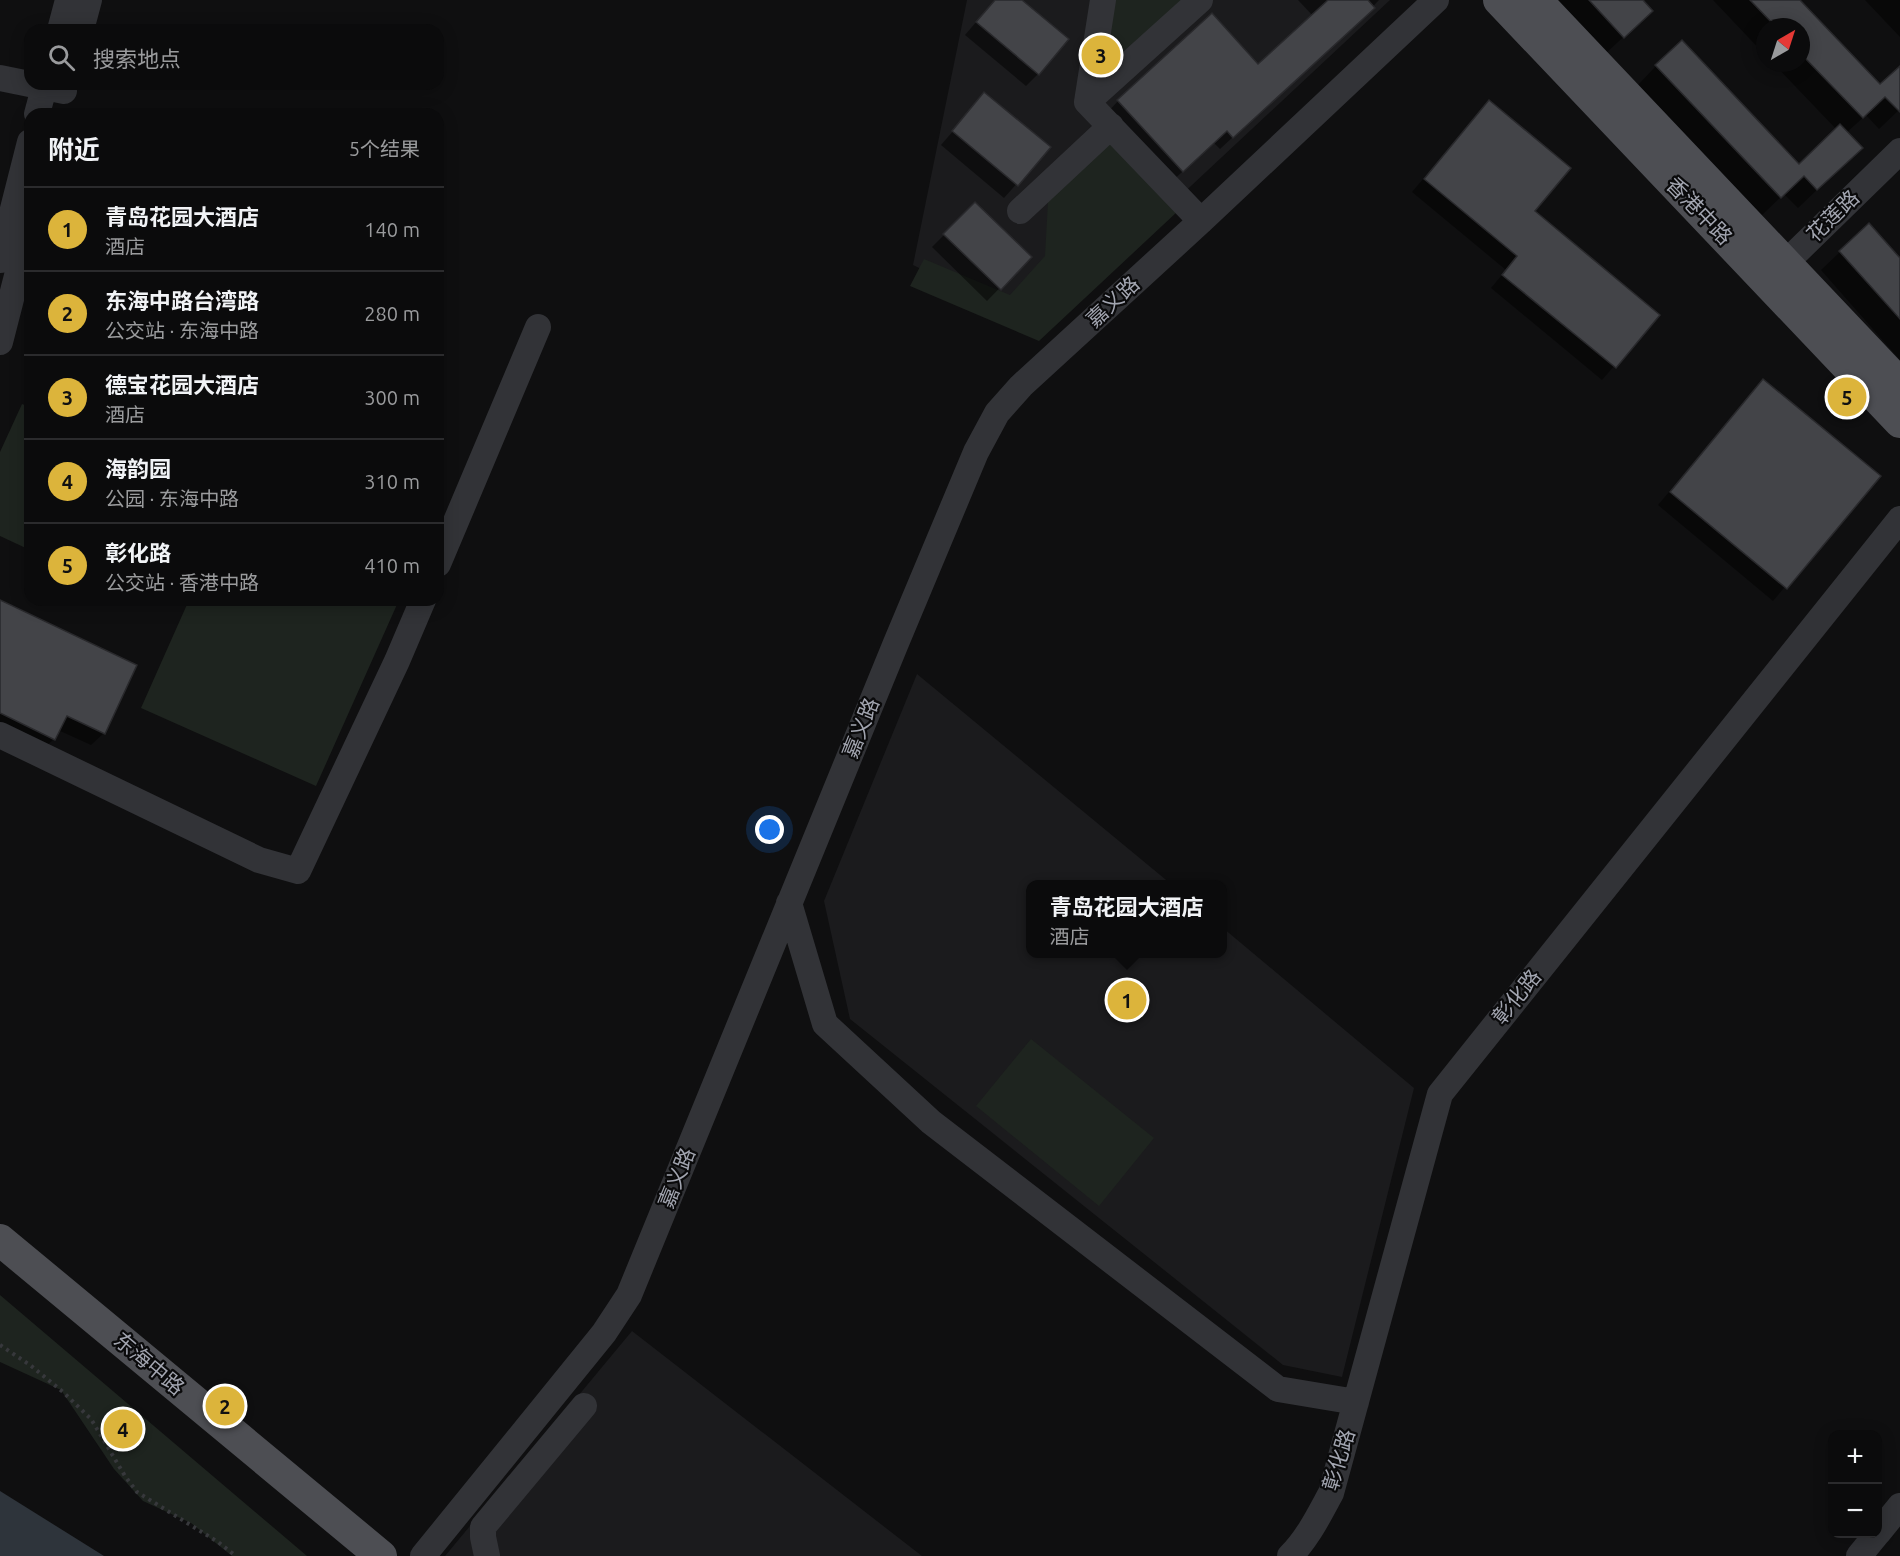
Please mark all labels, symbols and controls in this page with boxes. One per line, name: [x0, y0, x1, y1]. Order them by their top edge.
north arrow: [1756, 18, 1810, 72]
search box: [24, 24, 444, 90]
pin: 3: [1082, 32, 1120, 78]
icon: search: [45, 41, 78, 74]
text: 搜索地点: [93, 46, 181, 71]
text: 附近: [48, 135, 100, 164]
text: 5个结果: [349, 137, 420, 160]
street label: 香港中路: [1662, 172, 1738, 249]
street label: 花莲路: [1801, 185, 1863, 246]
text: 青岛花园大酒店: [105, 204, 259, 229]
text: 1: [62, 218, 73, 241]
text: 140 m: [364, 218, 420, 241]
text: 酒店: [105, 235, 145, 258]
street label: 嘉义路: [1081, 271, 1144, 332]
text: 东海中路台湾路: [105, 288, 259, 313]
text: 2: [62, 302, 73, 325]
text: 280 m: [364, 302, 420, 325]
text: 公交站 · 东海中路: [105, 319, 259, 342]
text: 德宝花园大酒店: [105, 372, 259, 397]
pin: 5: [1828, 374, 1866, 420]
text: 3: [62, 386, 73, 409]
text: 300 m: [364, 386, 420, 409]
text: 酒店: [105, 403, 145, 426]
text: 海韵园: [105, 456, 171, 481]
text: 4: [62, 470, 73, 493]
text: 310 m: [364, 470, 420, 493]
text: 公园 · 东海中路: [105, 487, 239, 510]
text: 彰化路: [105, 540, 171, 565]
text: 5: [62, 554, 73, 577]
text: 410 m: [364, 554, 420, 577]
text: 公交站 · 香港中路: [105, 571, 259, 594]
street label: 嘉义路: [837, 694, 883, 761]
your location: [755, 815, 784, 844]
popup: [1026, 880, 1227, 958]
text: 青岛花园大酒店: [1049, 894, 1204, 919]
text: 酒店: [1049, 925, 1089, 948]
street label: 彰化路: [1487, 964, 1545, 1028]
pin: 1: [1108, 978, 1146, 1022]
street label: 嘉义路: [653, 1144, 699, 1211]
street label: 东海中路: [110, 1327, 190, 1399]
pin: 2: [206, 1384, 244, 1428]
pin: 4: [104, 1406, 142, 1452]
street label: 彰化路: [1317, 1426, 1359, 1493]
map controls: [1828, 1430, 1882, 1538]
button: +: [1828, 1430, 1882, 1484]
button: −: [1828, 1484, 1882, 1538]

